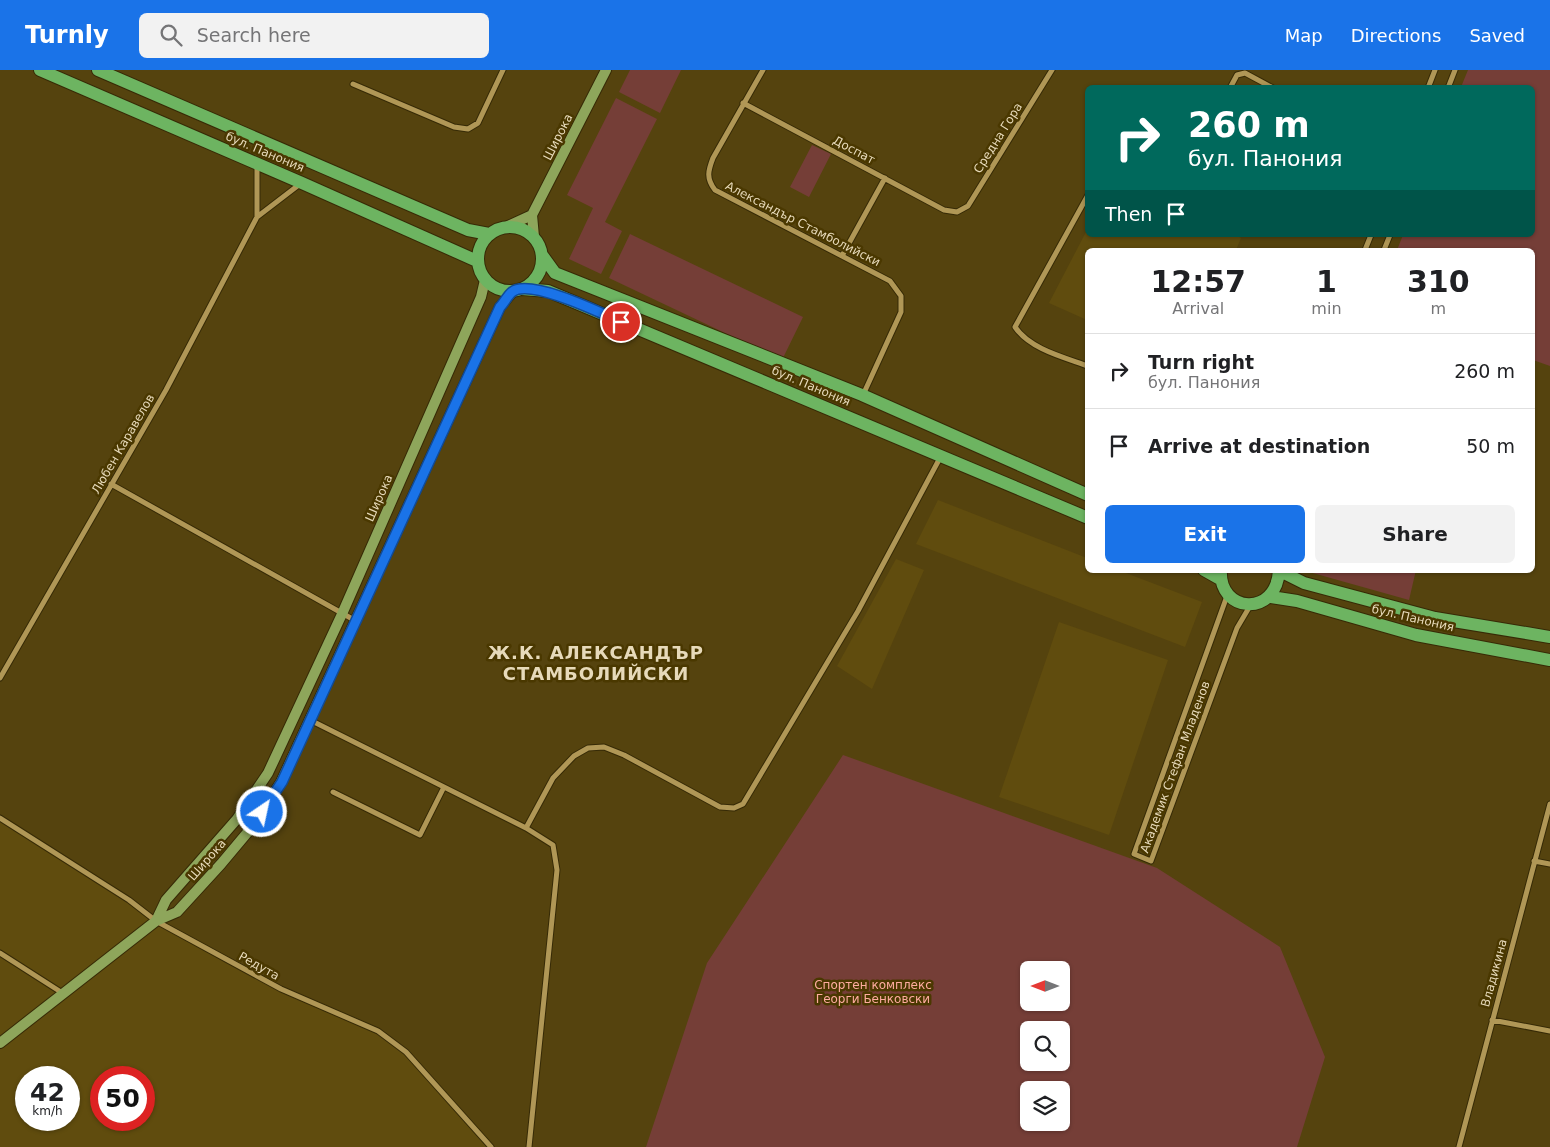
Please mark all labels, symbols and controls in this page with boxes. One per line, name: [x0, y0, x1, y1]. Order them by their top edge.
search box: [139, 13, 489, 58]
text: Turnly: [25, 21, 109, 49]
icon: search: [157, 21, 185, 49]
text: Search here: [197, 24, 311, 46]
text: Map: [1285, 25, 1323, 46]
text: Directions: [1351, 25, 1441, 46]
text: Saved: [1469, 25, 1525, 46]
street label: Средна Гора: [971, 100, 1025, 176]
icon: right: [1105, 105, 1170, 170]
text: 260 m: [1188, 105, 1310, 145]
street label: Широка: [540, 111, 576, 163]
street label: бул. Панония: [223, 129, 307, 175]
street label: Доспат: [831, 133, 877, 167]
text: бул. Панония: [1188, 146, 1342, 171]
street label: Александър Стамболийски: [723, 179, 883, 269]
icon: arrive: [1162, 200, 1190, 228]
text: Then: [1105, 203, 1152, 225]
text: 12:57: [1150, 264, 1246, 299]
text: 1: [1316, 264, 1337, 299]
text: 310: [1407, 264, 1470, 299]
text: Arrival: [1172, 299, 1224, 318]
text: min: [1311, 299, 1342, 318]
text: m: [1430, 299, 1446, 318]
pin: [600, 301, 642, 343]
icon: arrive: [607, 308, 635, 336]
text: Turn right: [1148, 351, 1254, 373]
icon: right: [1105, 357, 1133, 385]
text: 260 m: [1454, 360, 1515, 382]
street label: бул. Панония: [769, 363, 853, 409]
text: бул. Панония: [1148, 373, 1260, 392]
street label: Любен Каравелов: [89, 392, 157, 496]
icon: arrive: [1105, 432, 1133, 460]
text: Arrive at destination: [1148, 435, 1370, 457]
text: 50 m: [1466, 435, 1515, 457]
street label: Широка: [362, 472, 396, 524]
button: Exit: [1105, 505, 1305, 563]
button: Share: [1315, 505, 1515, 563]
street label: бул. Панония: [1370, 602, 1456, 634]
district label: Ж.К. АЛЕКСАНДЪР СТАМБОЛИЙСКИ: [488, 642, 704, 684]
street label: Академик Стефан Младенов: [1137, 679, 1213, 855]
position arrow: [235, 785, 287, 837]
street label: Широка: [185, 836, 229, 884]
street label: Владикина: [1478, 938, 1510, 1008]
street label: Редута: [236, 949, 282, 983]
north arrow: [1020, 961, 1070, 1011]
map controls: [1020, 961, 1070, 1131]
park label: Спортен комплекс Георги Бенковски: [814, 978, 932, 1006]
button: search: [1020, 1021, 1070, 1071]
speed limit sign: 50: [90, 1066, 155, 1131]
text: 42: [30, 1078, 65, 1107]
button: layers: [1020, 1081, 1070, 1131]
text: km/h: [32, 1104, 63, 1118]

